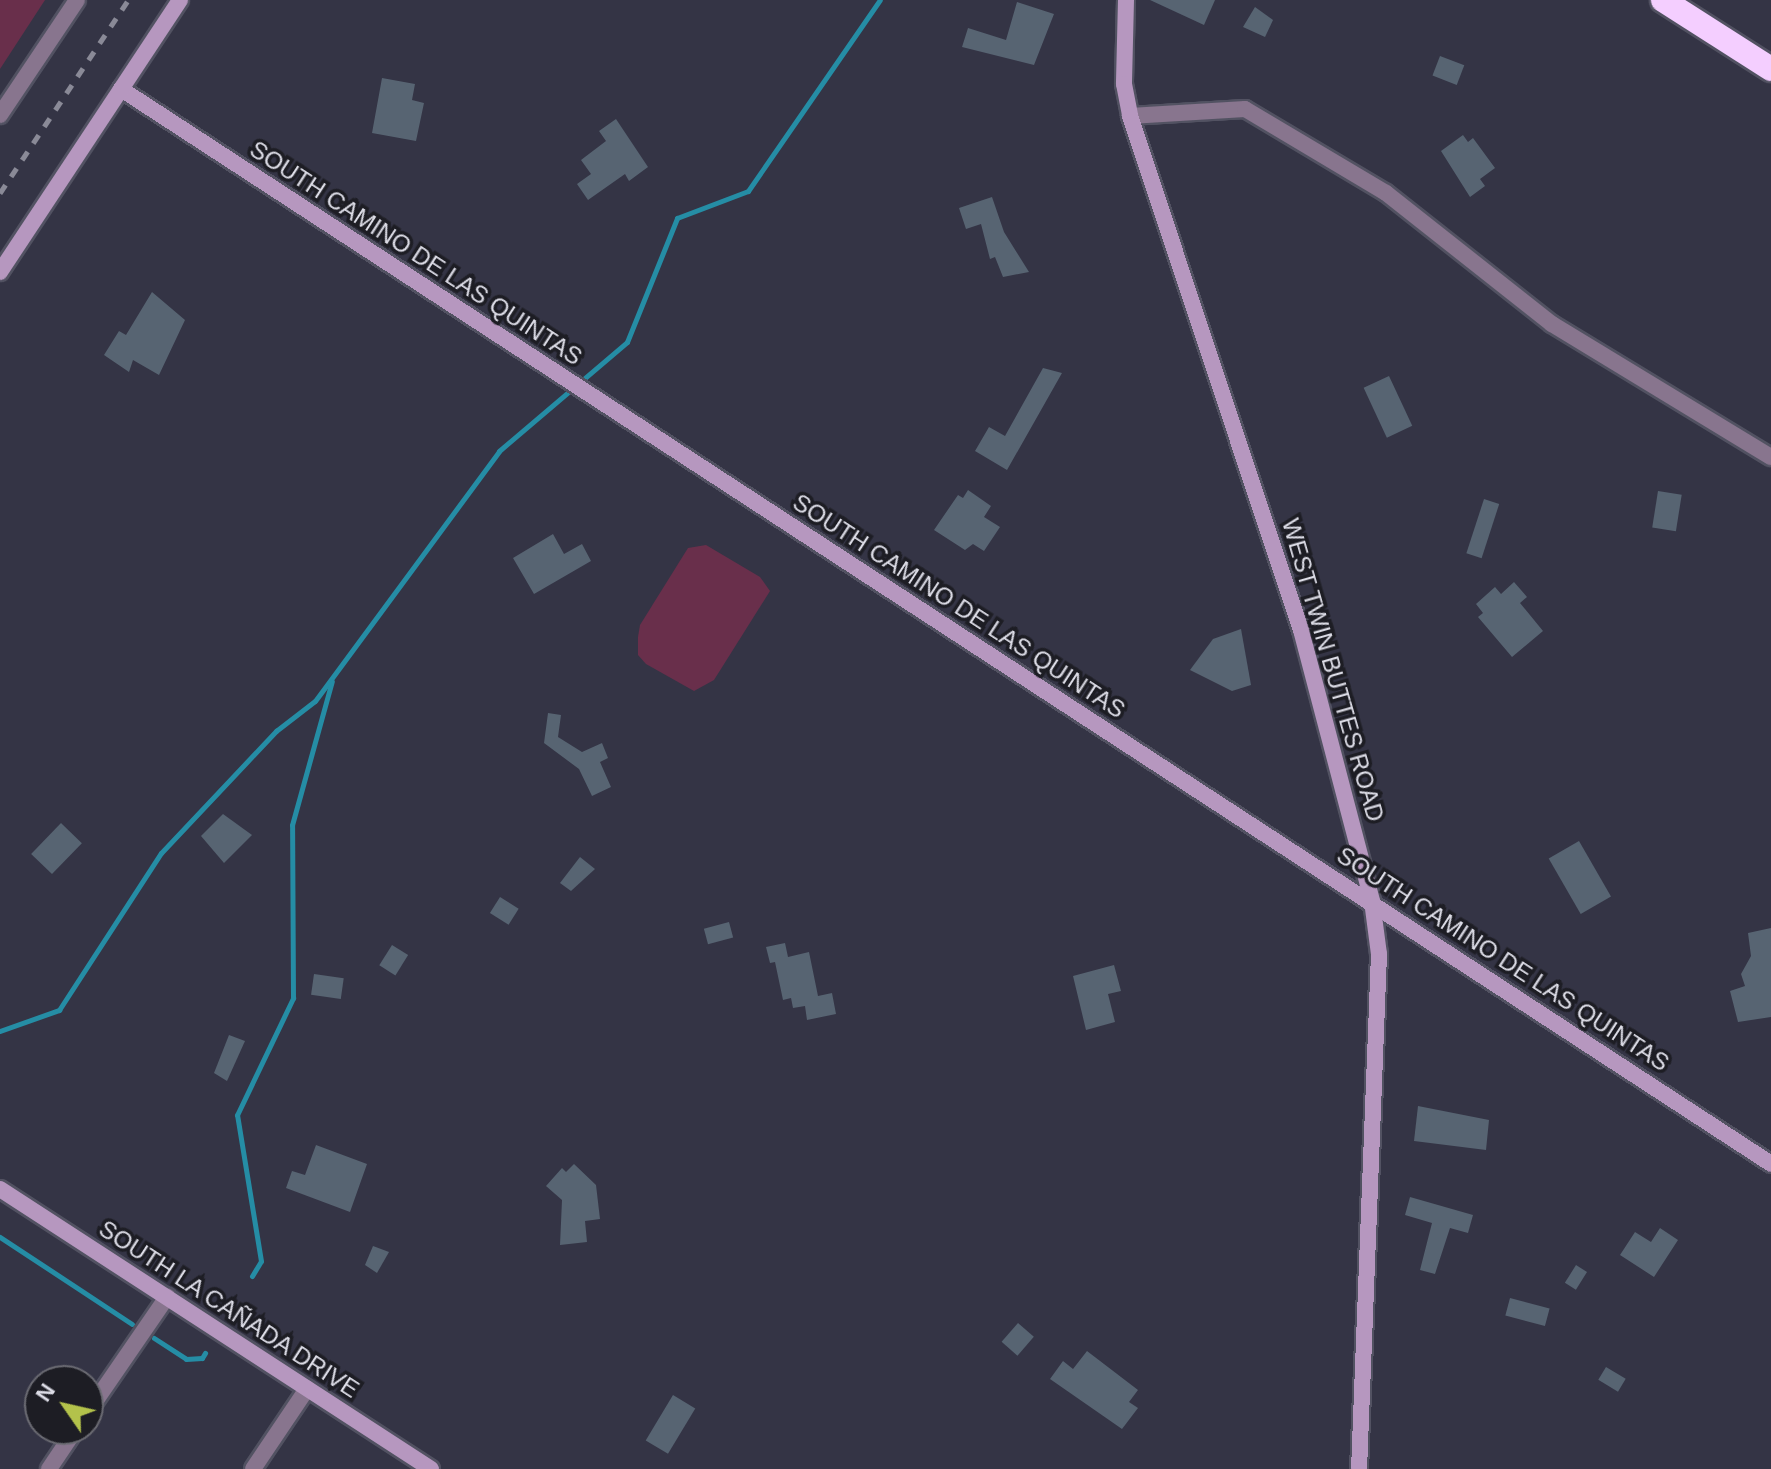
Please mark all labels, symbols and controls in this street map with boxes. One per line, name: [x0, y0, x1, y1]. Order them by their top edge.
street label: SOUTH CAMINO DE LAS QUINTAS: [245, 135, 587, 371]
street label: SOUTH CAMINO DE LAS QUINTAS: [788, 488, 1130, 724]
street label: WEST TWIN BUTTES ROAD: [1276, 515, 1390, 825]
street label: SOUTH CAMINO DE LAS QUINTAS: [1332, 841, 1674, 1077]
street label: SOUTH LA CAÑADA DRIVE: [93, 1213, 365, 1405]
north arrow: [24, 1365, 104, 1445]
text: N: [31, 1379, 60, 1406]

